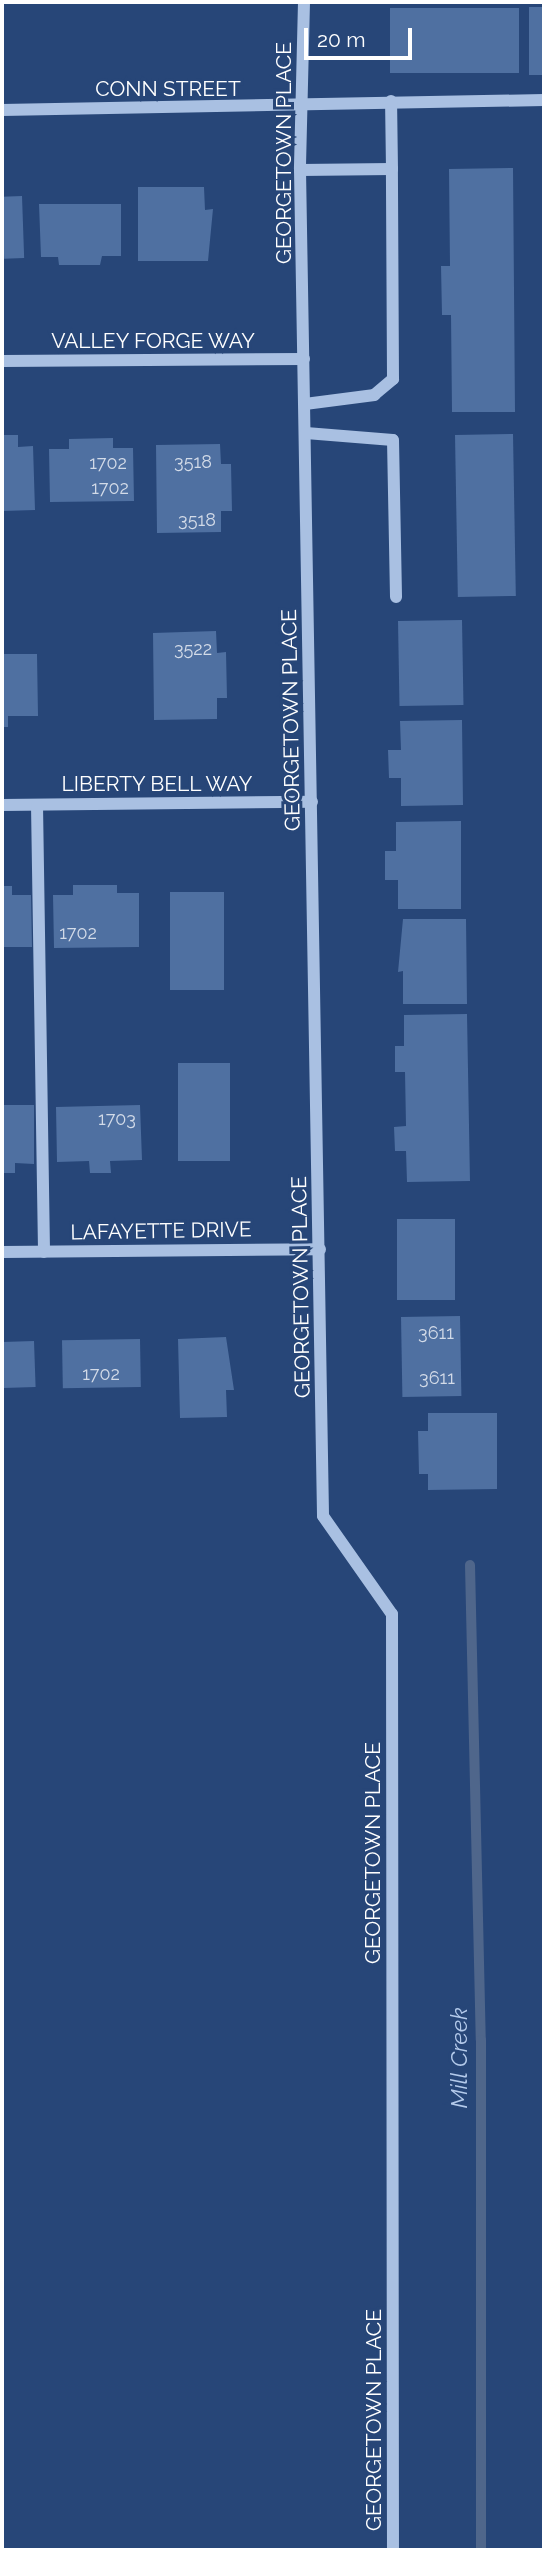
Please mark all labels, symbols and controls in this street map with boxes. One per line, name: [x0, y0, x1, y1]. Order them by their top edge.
scale bar: [308, 14, 416, 58]
text: 20 m: [317, 27, 365, 52]
street label: GEORGETOWN PLACE: [271, 42, 297, 264]
street label: CONN STREET: [95, 76, 241, 102]
street label: VALLEY FORGE WAY: [50, 328, 256, 354]
house number: 3518: [174, 451, 212, 473]
house number: 1702: [89, 452, 127, 474]
house number: 1702: [91, 477, 129, 499]
house number: 3518: [178, 509, 216, 531]
street label: GEORGETOWN PLACE: [276, 609, 306, 831]
house number: 3522: [174, 638, 212, 660]
street label: LIBERTY BELL WAY: [60, 771, 254, 797]
house number: 1702: [59, 922, 97, 944]
house number: 1703: [98, 1108, 136, 1130]
street label: GEORGETOWN PLACE: [286, 1176, 316, 1398]
street label: LAFAYETTE DRIVE: [70, 1217, 252, 1245]
house number: 3611: [418, 1322, 454, 1344]
house number: 1702: [82, 1363, 120, 1385]
house number: 3611: [419, 1367, 455, 1389]
street label: GEORGETOWN PLACE: [360, 1742, 386, 1964]
water label: Mill Creek: [445, 2007, 473, 2109]
street label: GEORGETOWN PLACE: [361, 2309, 387, 2531]

